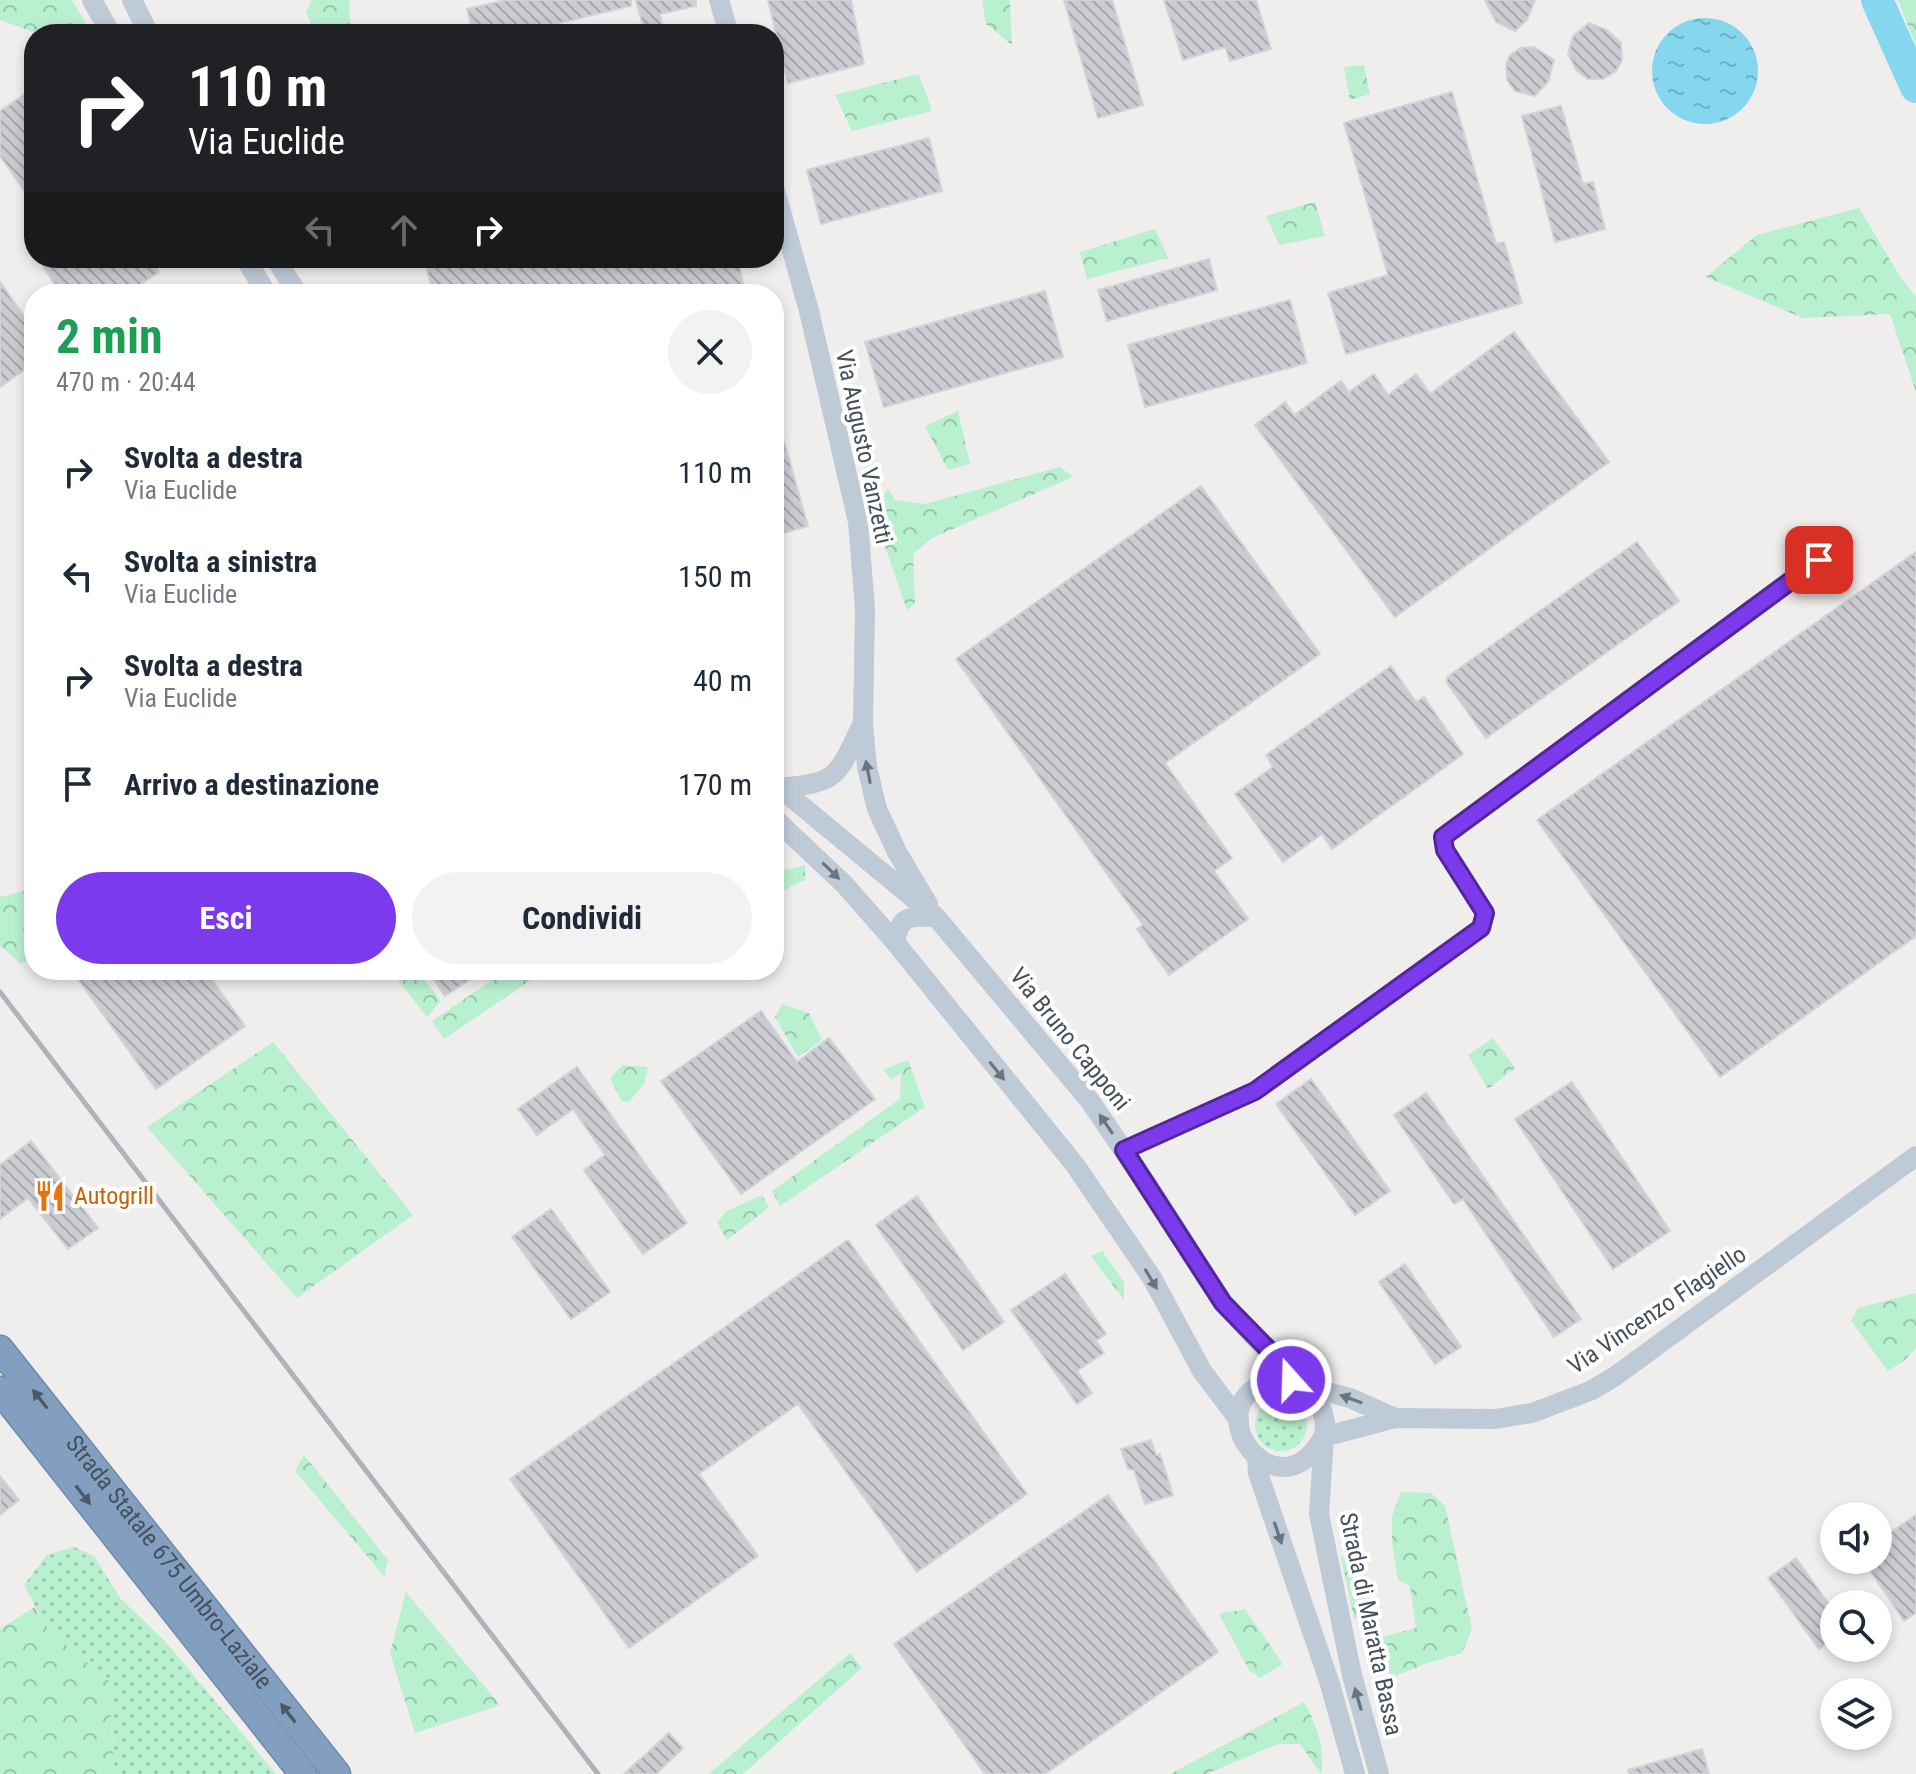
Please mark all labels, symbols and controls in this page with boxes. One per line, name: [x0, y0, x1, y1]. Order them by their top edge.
text: 110 m: [188, 54, 327, 120]
icon: right: [56, 56, 160, 160]
text: Via Euclide: [188, 121, 345, 163]
icon: left: [298, 208, 342, 252]
icon: ahead: [382, 208, 426, 252]
icon: right: [466, 208, 510, 252]
text: 2 min: [56, 308, 163, 365]
button: close: [668, 310, 752, 394]
street label: Via Augusto Vanzetti: [830, 348, 898, 546]
text: 470 m · 20:44: [56, 367, 196, 397]
text: Svolta a destra: [124, 440, 303, 475]
icon: right: [56, 450, 100, 494]
text: 110 m: [678, 455, 752, 490]
text: Via Euclide: [124, 475, 237, 505]
pin: [1785, 526, 1853, 594]
icon: arrive: [1797, 538, 1841, 582]
text: Svolta a sinistra: [124, 544, 317, 579]
icon: left: [56, 554, 100, 598]
text: 150 m: [678, 559, 752, 594]
text: Via Euclide: [124, 579, 237, 609]
text: Svolta a destra: [124, 648, 303, 683]
icon: right: [56, 658, 100, 702]
text: 40 m: [693, 663, 752, 698]
text: Via Euclide: [124, 683, 237, 713]
one-way arrow: [862, 759, 874, 784]
icon: arrive: [56, 762, 100, 806]
text: Arrivo a destinazione: [124, 767, 379, 802]
text: 170 m: [678, 767, 752, 802]
one-way arrow: [821, 862, 840, 880]
button: Esci: [56, 872, 396, 964]
button: Condividi: [412, 872, 752, 964]
street label: Via Bruno Capponi: [1004, 962, 1136, 1116]
one-way arrow: [988, 1060, 1005, 1080]
one-way arrow: [1099, 1113, 1114, 1134]
restaurant icon: Autogrill: [33, 1179, 67, 1213]
place label: Autogrill: [74, 1182, 154, 1210]
street label: Via Vincenzo Flagiello: [1563, 1240, 1751, 1380]
one-way arrow: [1144, 1269, 1159, 1290]
position arrow: [1249, 1338, 1333, 1422]
one-way arrow: [32, 1389, 49, 1409]
one-way arrow: [1338, 1392, 1362, 1405]
street label: Strada Statale 675 Umbro-Laziale: [60, 1430, 278, 1694]
one-way arrow: [74, 1485, 91, 1505]
map controls: [1820, 1502, 1892, 1750]
button: sound: [1820, 1502, 1892, 1574]
street label: Strada di Maratta Bassa: [1334, 1510, 1408, 1738]
one-way arrow: [1273, 1521, 1285, 1545]
button: search: [1820, 1590, 1892, 1662]
button: layers: [1820, 1678, 1892, 1750]
one-way arrow: [1351, 1686, 1364, 1710]
one-way arrow: [281, 1703, 297, 1723]

